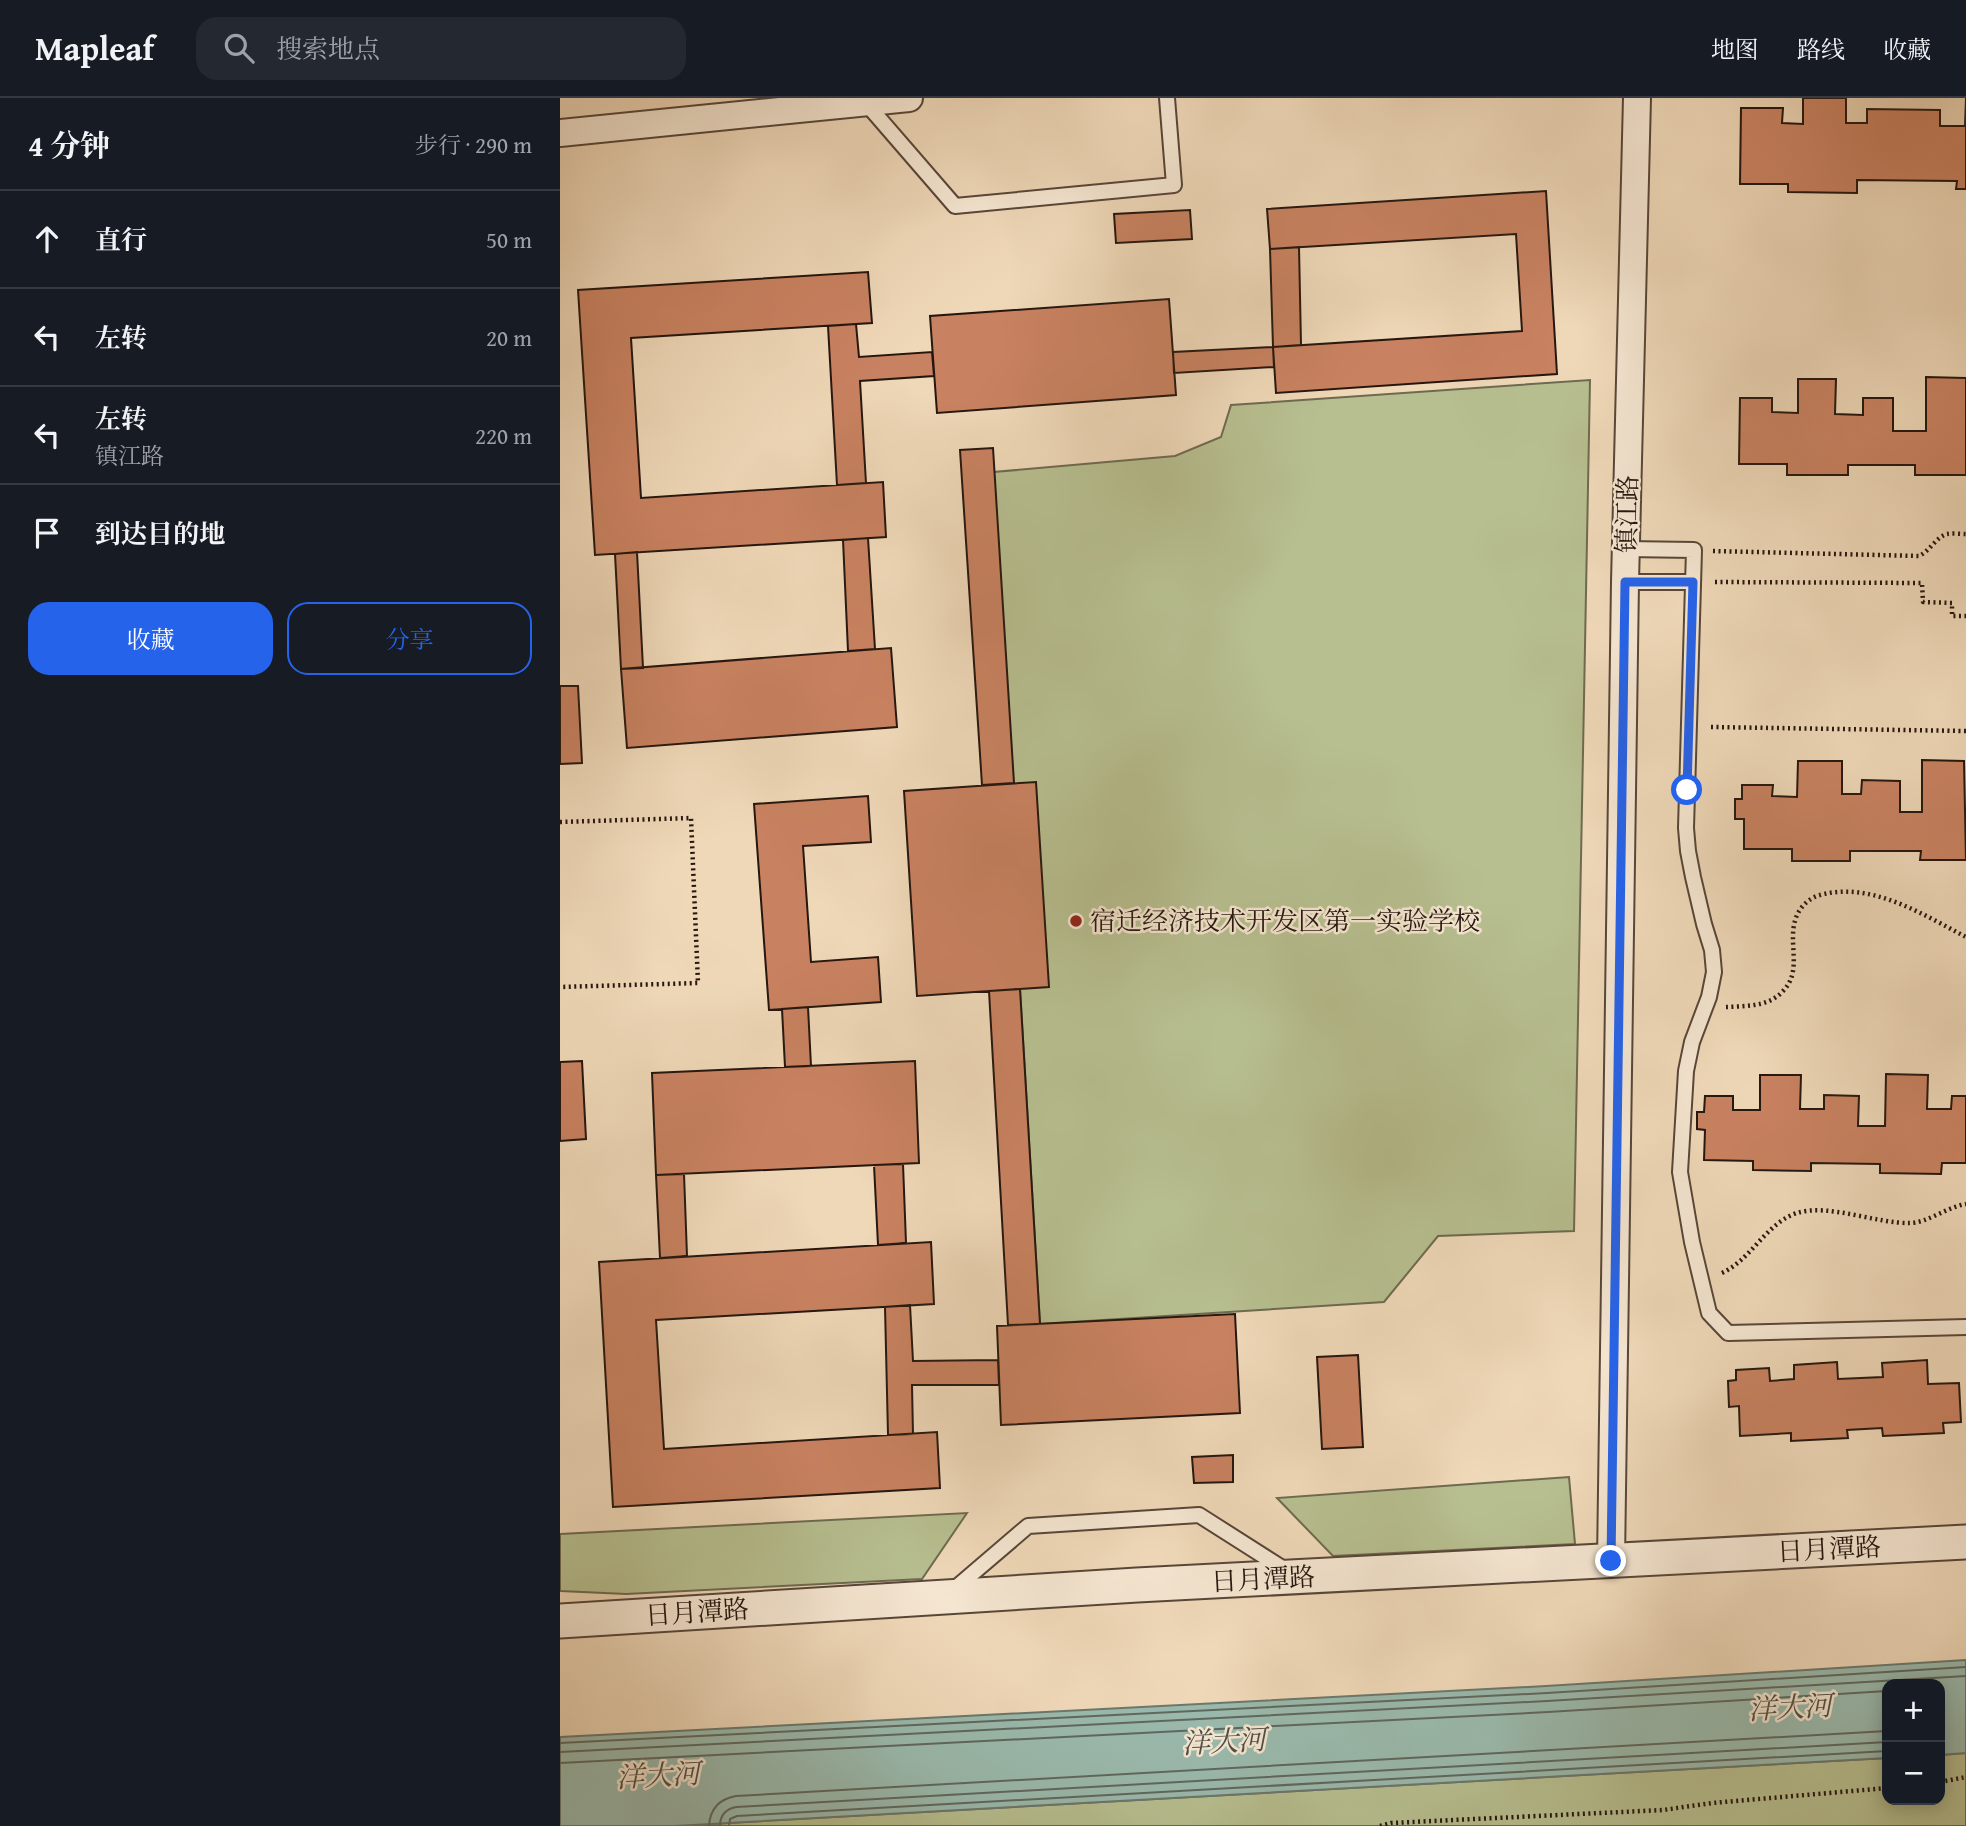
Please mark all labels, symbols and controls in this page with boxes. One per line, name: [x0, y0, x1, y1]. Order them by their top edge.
search box: [196, 17, 686, 80]
text: Mapleaf: [35, 24, 154, 72]
icon: search: [220, 29, 258, 67]
text: 搜索地点: [276, 29, 380, 68]
text: 地图: [1711, 32, 1759, 67]
text: 路线: [1797, 32, 1845, 67]
text: 收藏: [1883, 32, 1931, 67]
text: 4 分钟: [28, 123, 110, 167]
text: 步行 · 290 m: [415, 128, 532, 161]
icon: ahead: [28, 220, 66, 258]
text: 直行: [95, 220, 147, 259]
text: 50 m: [486, 223, 532, 256]
icon: left: [28, 318, 66, 356]
text: 左转: [95, 318, 147, 357]
text: 20 m: [486, 321, 532, 354]
text: 左转: [95, 399, 147, 438]
icon: left: [28, 416, 66, 454]
text: 220 m: [475, 419, 532, 452]
text: 镇江路: [95, 439, 164, 472]
street label: 镇江路: [1606, 475, 1647, 553]
icon: arrive: [28, 514, 66, 552]
text: 到达目的地: [95, 514, 225, 553]
button: 收藏: [28, 602, 273, 675]
button: 分享: [287, 602, 532, 675]
route start: [1671, 774, 1702, 805]
place label: 宿迁经济技术开发区第一实验学校: [1090, 901, 1480, 940]
marker: 宿迁经济技术开发区第一实验学校: [1068, 913, 1084, 929]
street label: 日月潭路: [1776, 1526, 1882, 1571]
route end: [1595, 1545, 1626, 1576]
street label: 日月潭路: [1210, 1556, 1316, 1601]
street label: 日月潭路: [644, 1588, 750, 1635]
map controls: [1882, 1679, 1945, 1805]
button: +: [1882, 1679, 1945, 1742]
water label: 洋大河: [1747, 1684, 1838, 1729]
water label: 洋大河: [1181, 1718, 1272, 1763]
button: −: [1882, 1742, 1945, 1805]
water label: 洋大河: [615, 1752, 706, 1797]

